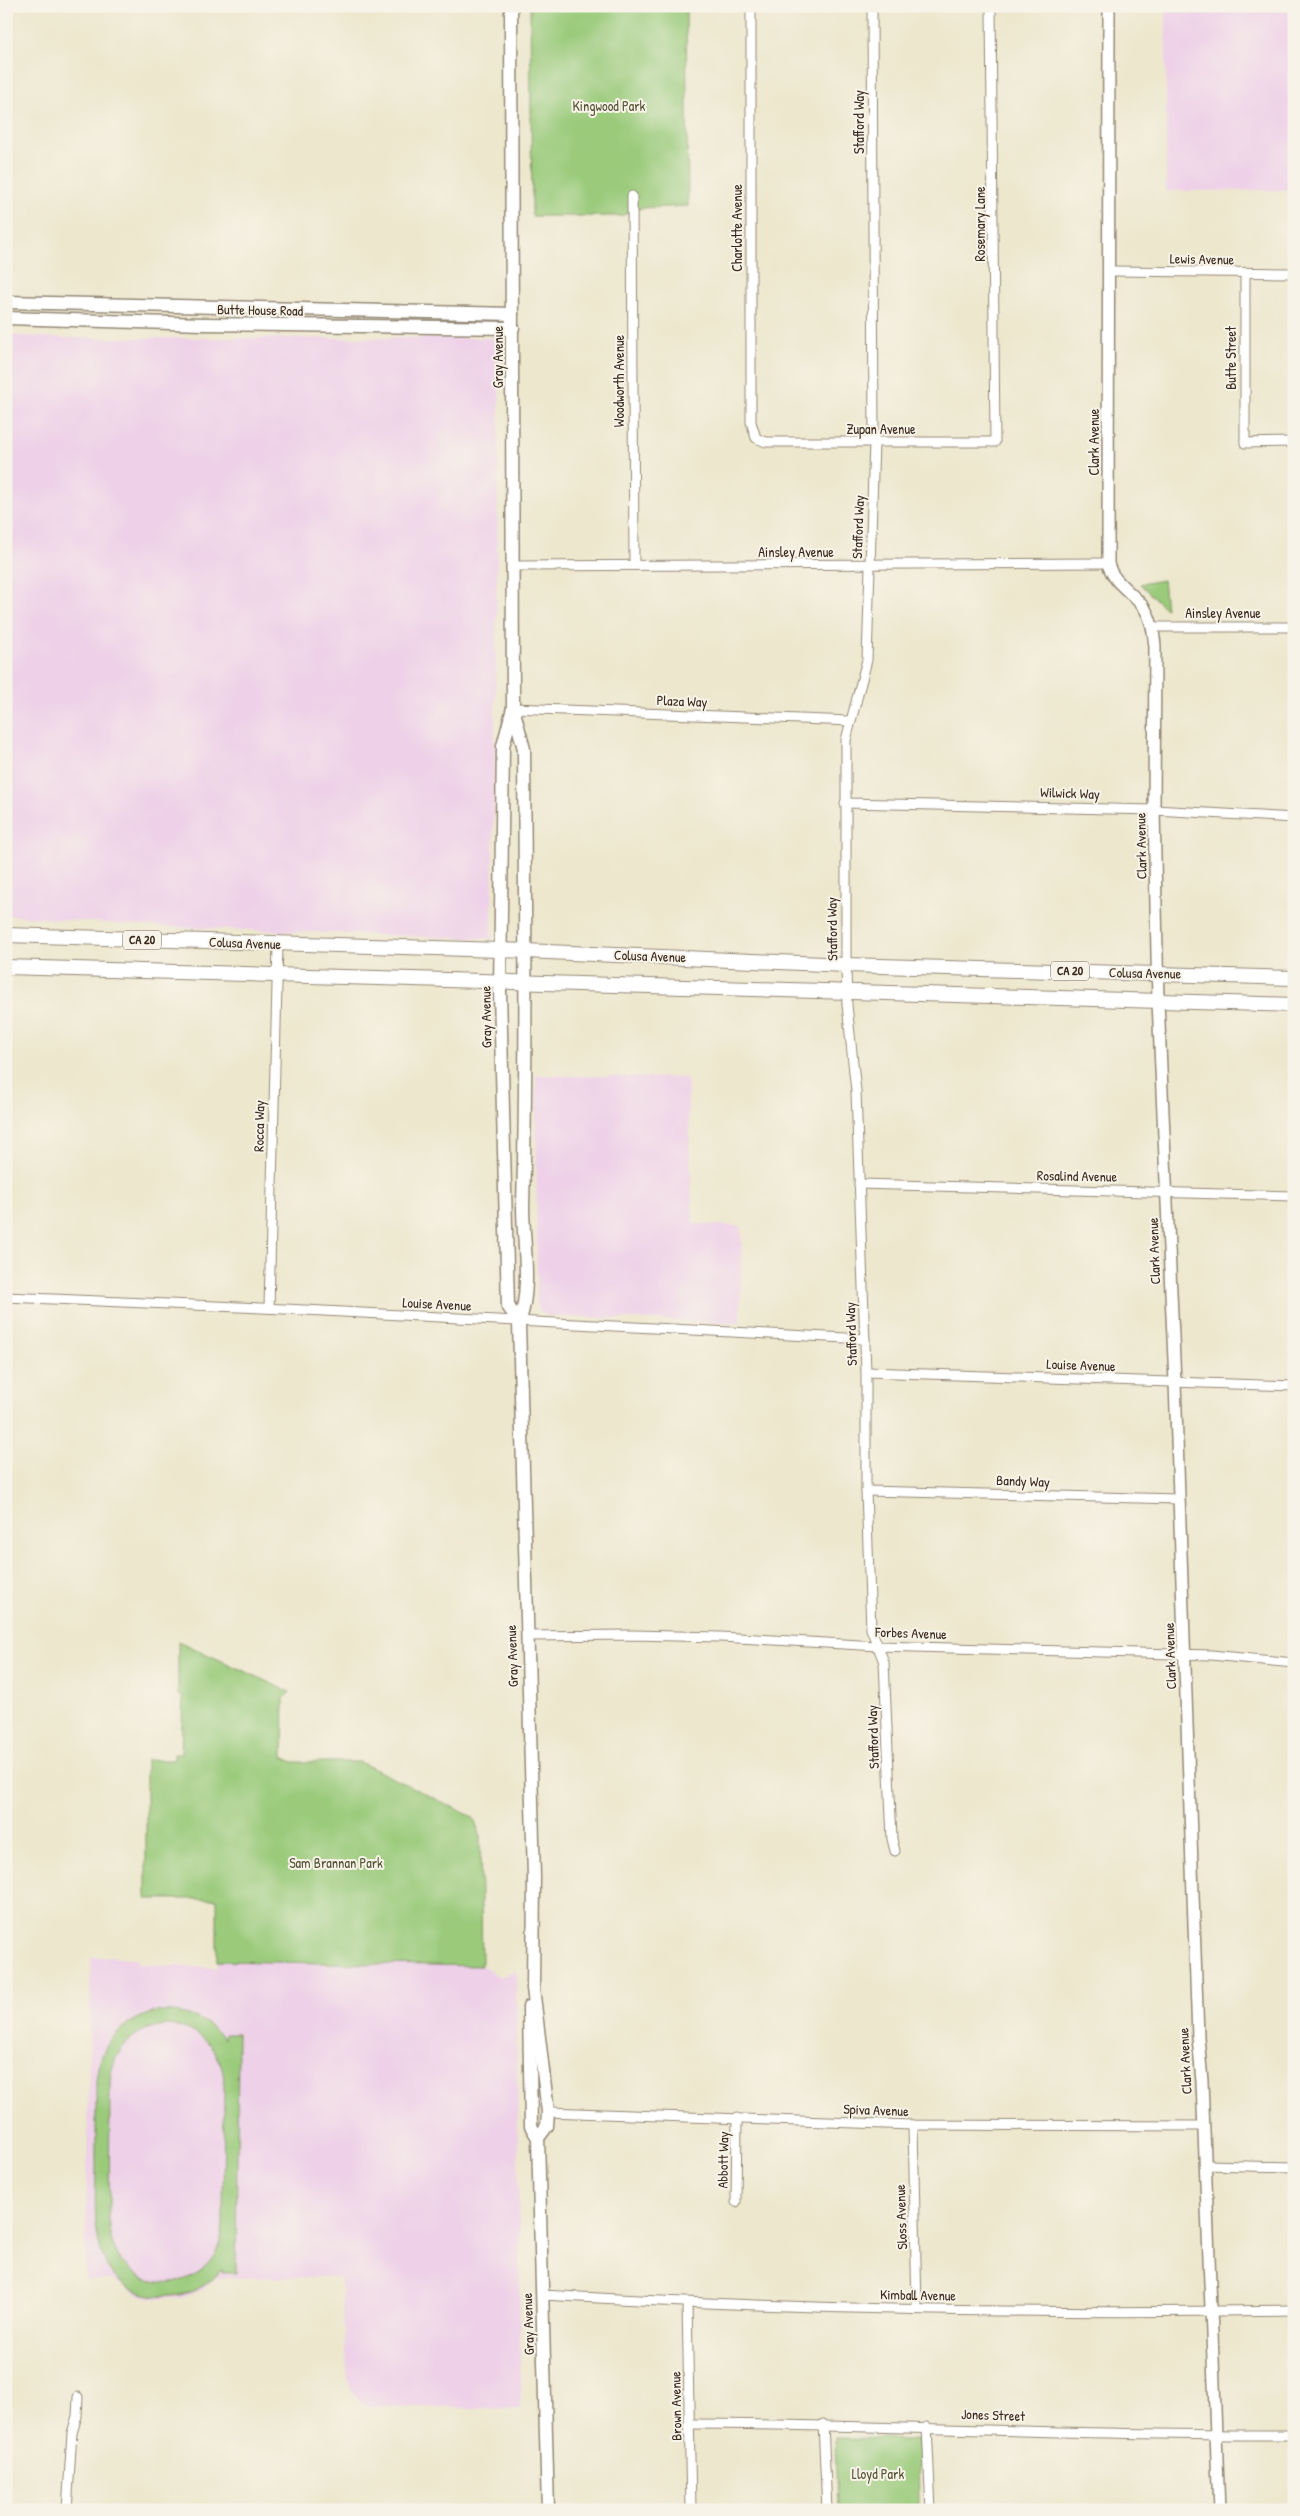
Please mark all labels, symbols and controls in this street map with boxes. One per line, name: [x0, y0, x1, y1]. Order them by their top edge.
street label: Stafford Way: [849, 90, 869, 154]
park label: Kingwood Park: [573, 96, 646, 116]
street label: Charlotte Avenue: [727, 184, 746, 272]
street label: Rosemary Lane: [970, 186, 990, 262]
street label: Lewis Avenue: [1170, 248, 1235, 269]
street label: Butte House Road: [217, 299, 304, 320]
street label: Gray Avenue: [488, 325, 508, 388]
street label: Butte Street: [1221, 326, 1240, 390]
street label: Woodworth Avenue: [609, 334, 628, 427]
street label: Clark Avenue: [1084, 408, 1103, 475]
street label: Zupan Avenue: [846, 419, 916, 439]
street label: Stafford Way: [847, 495, 869, 559]
street label: Ainsley Avenue: [758, 542, 834, 562]
street label: Ainsley Avenue: [1185, 603, 1261, 623]
street label: Plaza Way: [656, 690, 708, 712]
street label: Wilwick Way: [1040, 782, 1100, 804]
street label: Clark Avenue: [1130, 812, 1151, 880]
street label: Stafford Way: [821, 897, 843, 961]
road number: CA 20: [123, 930, 161, 950]
street label: Colusa Avenue: [209, 932, 282, 953]
street label: Colusa Avenue: [614, 945, 687, 966]
road number: CA 20: [1051, 961, 1089, 980]
street label: Colusa Avenue: [1109, 962, 1182, 983]
street label: Gray Avenue: [475, 985, 497, 1048]
street label: Rocca Way: [249, 1100, 269, 1152]
street label: Rosalind Avenue: [1037, 1165, 1118, 1186]
street label: Clark Avenue: [1143, 1217, 1164, 1285]
street label: Louise Avenue: [402, 1292, 473, 1315]
street label: Stafford Way: [840, 1302, 862, 1366]
street label: Louise Avenue: [1046, 1354, 1116, 1375]
street label: Bandy Way: [996, 1470, 1050, 1492]
street label: Forbes Avenue: [874, 1622, 948, 1643]
street label: Clark Avenue: [1159, 1622, 1180, 1690]
street label: Gray Avenue: [501, 1624, 523, 1687]
street label: Stafford Way: [862, 1705, 884, 1769]
park label: Sam Brannan Park: [289, 1853, 383, 1872]
street label: Clark Avenue: [1173, 2027, 1196, 2095]
street label: Spiva Avenue: [843, 2099, 909, 2121]
street label: Abbott Way: [713, 2131, 733, 2189]
street label: Sloss Avenue: [890, 2184, 911, 2250]
street label: Kimball Avenue: [880, 2284, 957, 2305]
street label: Gray Avenue: [517, 2292, 539, 2355]
street label: Brown Avenue: [665, 2371, 686, 2441]
street label: Jones Street: [961, 2404, 1025, 2425]
park label: Lloyd Park: [852, 2464, 904, 2484]

